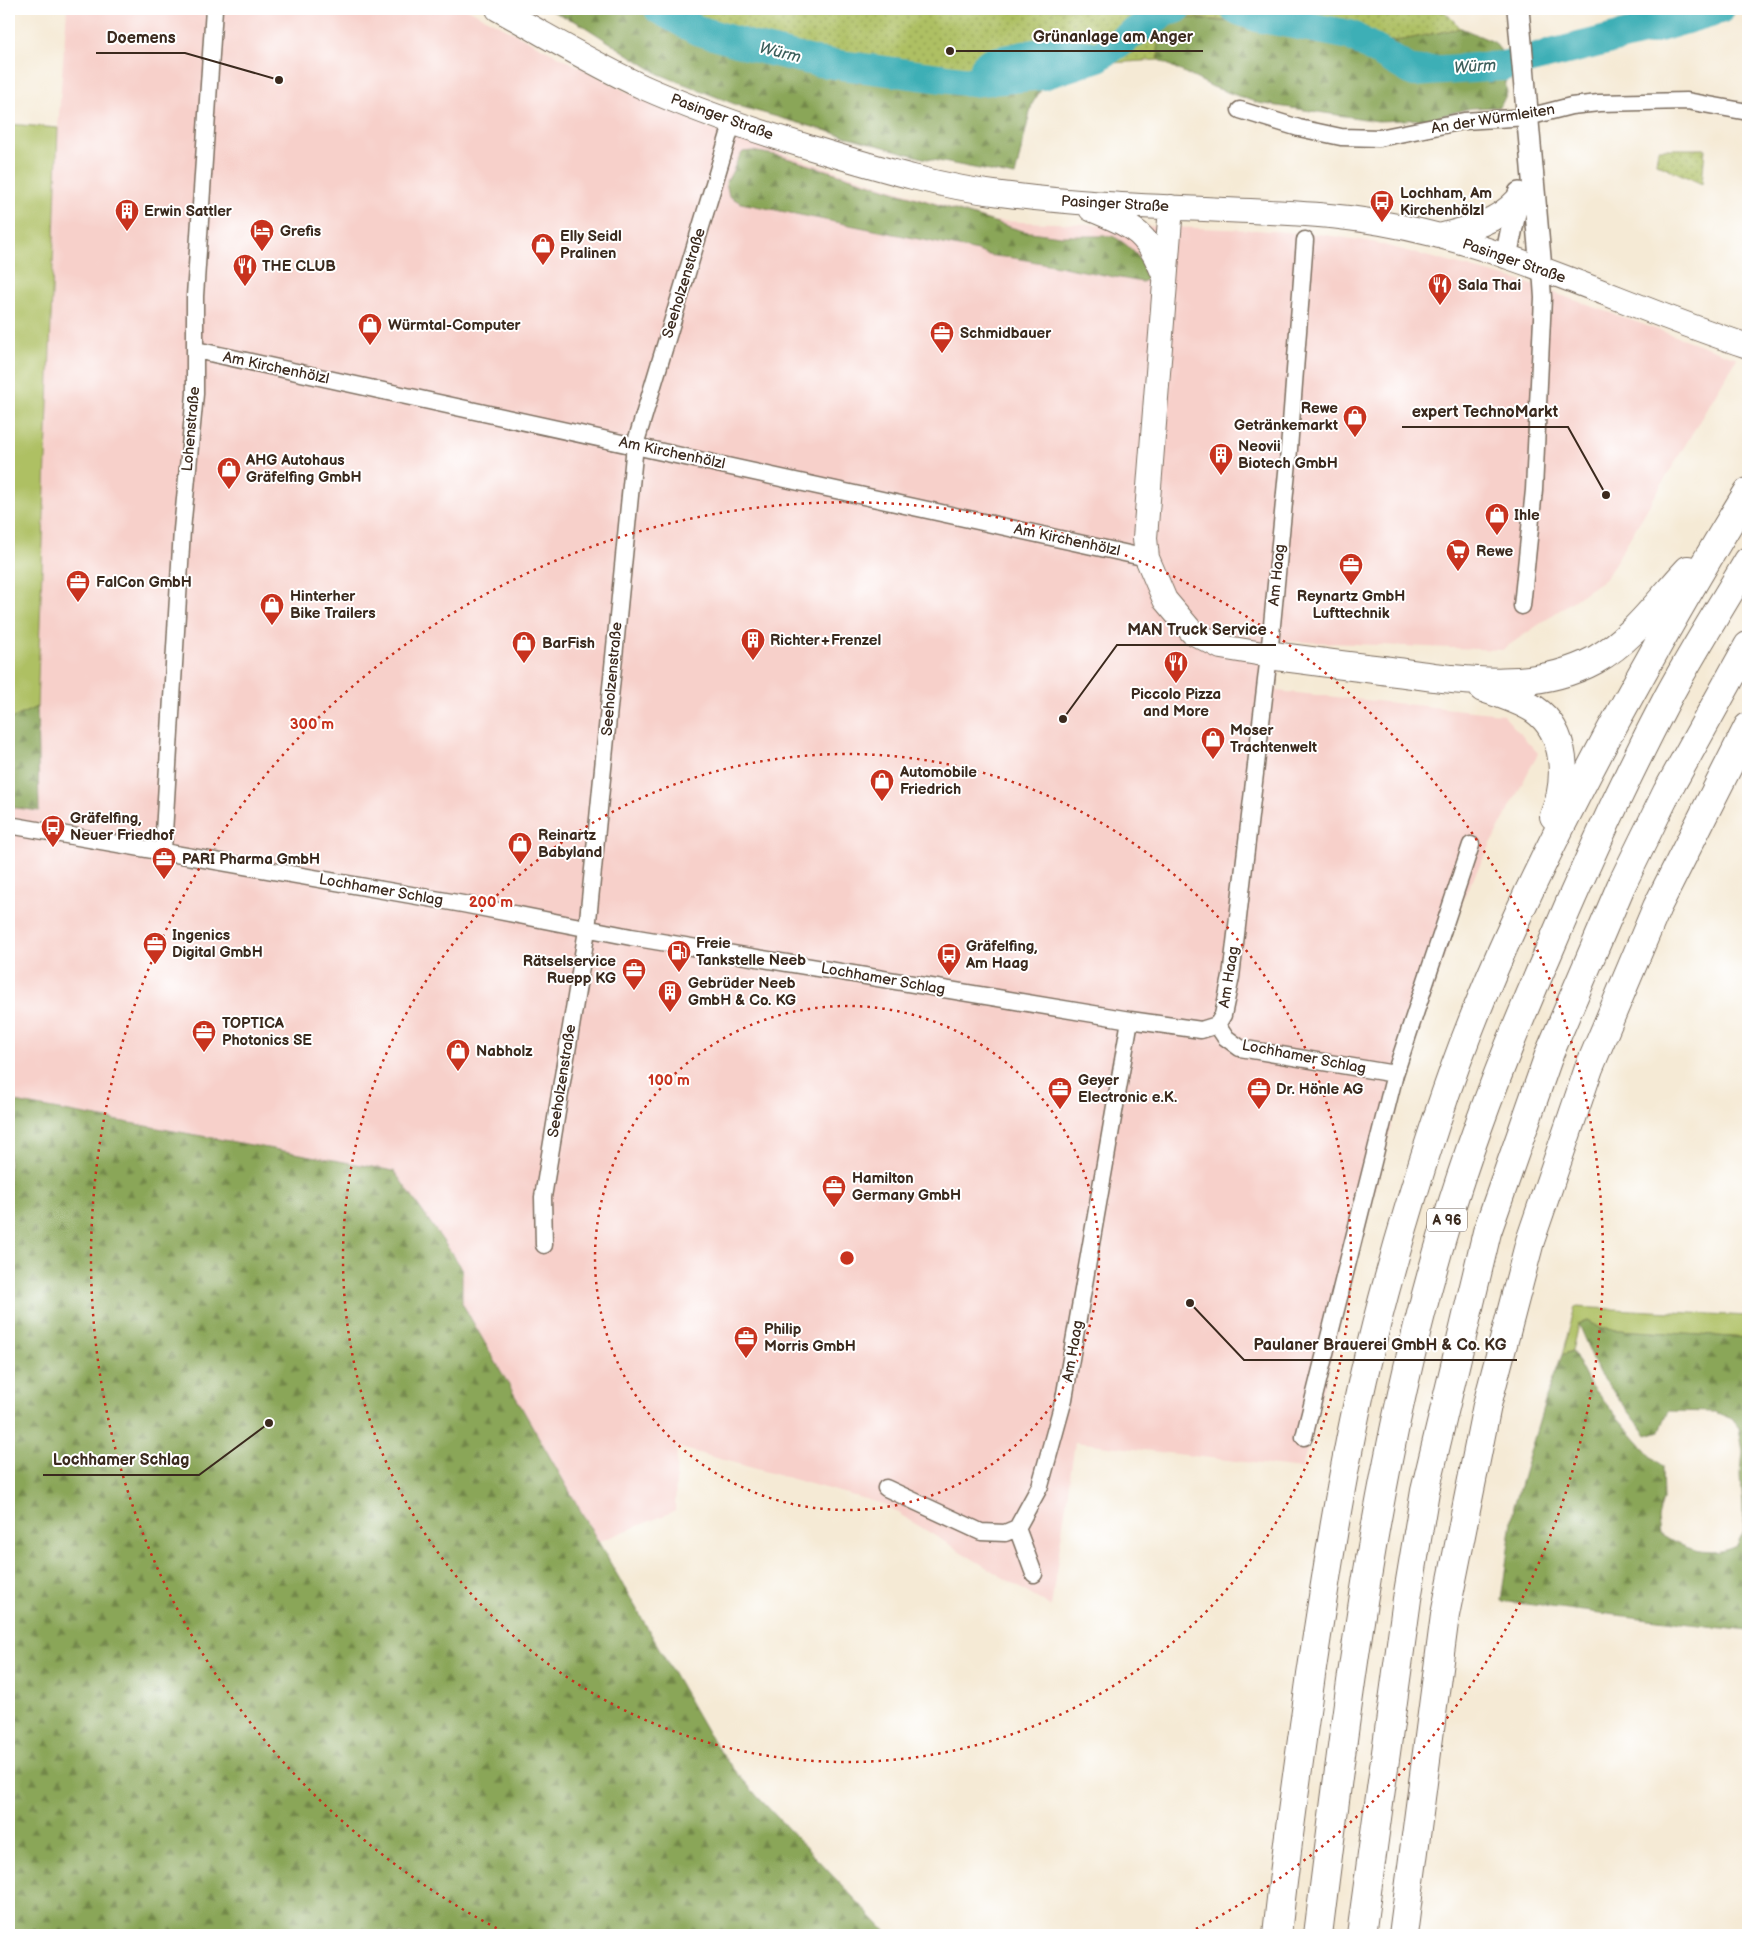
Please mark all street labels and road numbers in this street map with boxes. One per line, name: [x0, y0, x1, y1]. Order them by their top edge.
street label: Pasinger Straße: [668, 90, 776, 144]
street label: An der Würmleiten: [1430, 100, 1556, 138]
street label: Pasinger Straße: [1061, 192, 1170, 216]
street label: Seeholzenstraße: [658, 226, 710, 340]
street label: Pasinger Straße: [1460, 234, 1568, 288]
street label: Am Kirchenhölzl: [221, 347, 331, 389]
street label: Lohenstraße: [178, 386, 204, 472]
street label: Am Kirchenhölzl: [617, 432, 727, 474]
street label: Am Kirchenhölzl: [1012, 519, 1122, 561]
street label: Am Haag: [1264, 543, 1290, 607]
street label: Seeholzenstraße: [598, 621, 626, 737]
street label: Lochhamer Schlag: [317, 870, 445, 910]
street label: Am Haag: [1215, 945, 1243, 1009]
street label: Lochhamer Schlag: [819, 959, 947, 999]
street label: Seeholzenstraße: [544, 1023, 580, 1139]
street label: Lochhamer Schlag: [1240, 1036, 1368, 1078]
road number: A 96: [1427, 1208, 1467, 1232]
street label: Am Haag: [1058, 1319, 1088, 1383]

